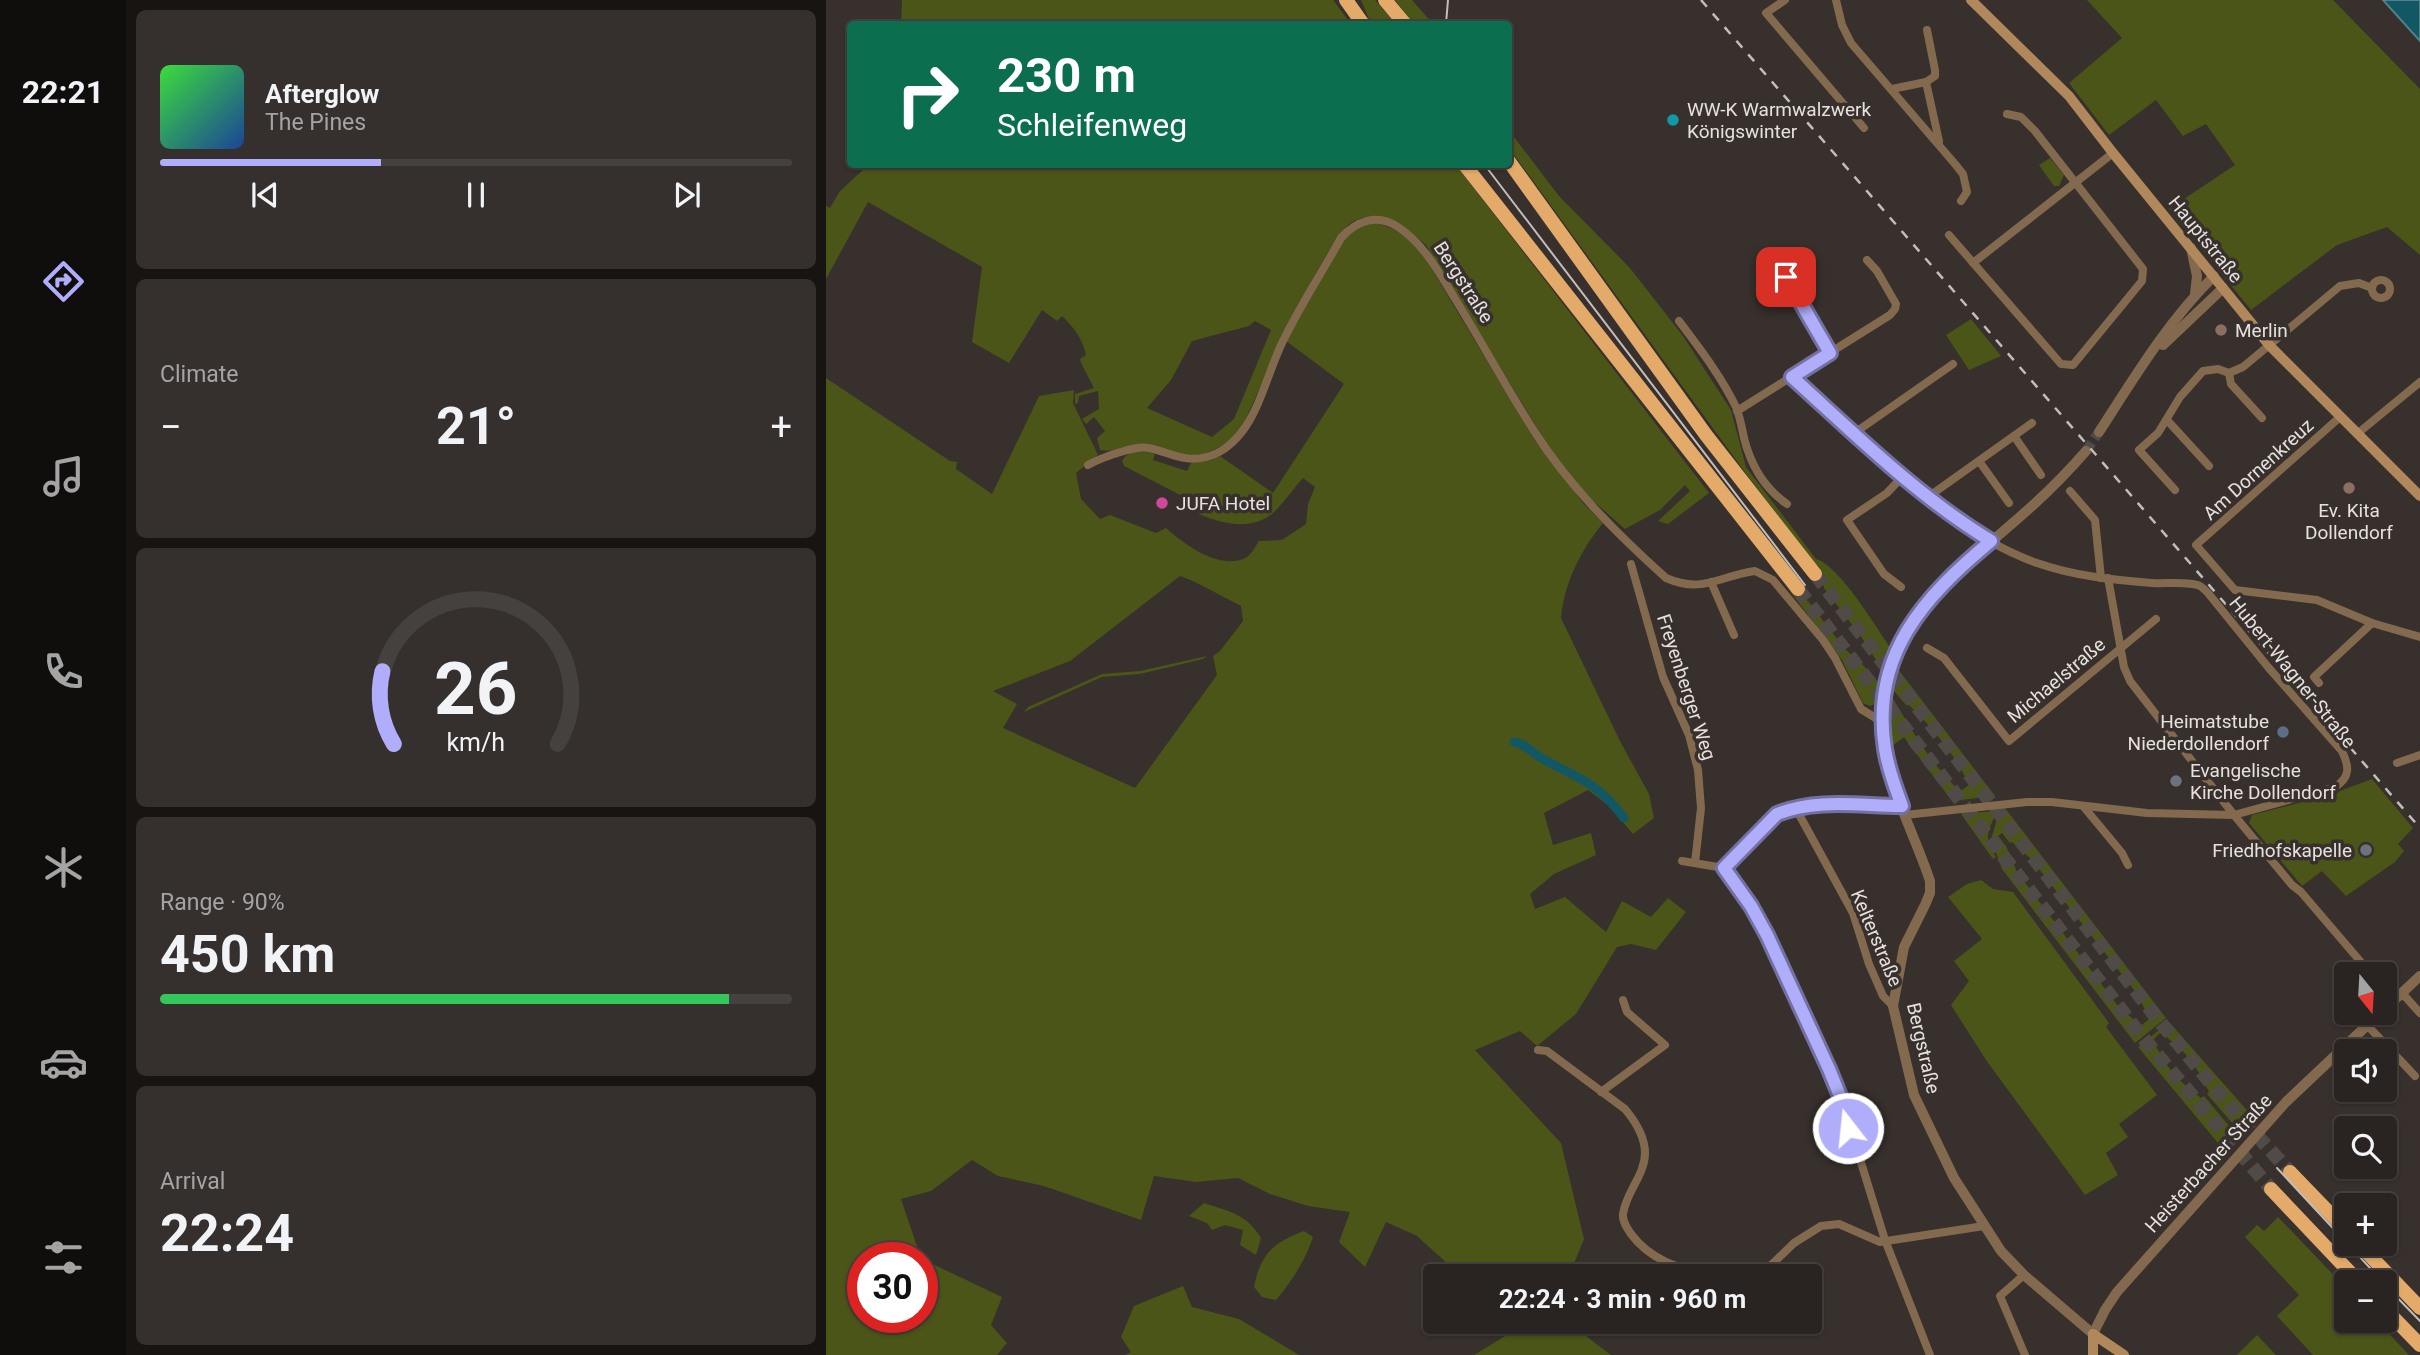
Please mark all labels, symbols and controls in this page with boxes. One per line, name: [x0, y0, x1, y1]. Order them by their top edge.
text: 230 m: [997, 47, 1136, 104]
icon: right: [882, 49, 973, 140]
text: 22:21: [22, 73, 104, 111]
text: Afterglow: [265, 79, 379, 109]
place label: WW-K Warmwalzwerk Königswinter: [1687, 98, 1871, 143]
text: Schleifenweg: [997, 106, 1187, 144]
text: The Pines: [265, 109, 366, 136]
marker: WW-K Warmwalzwerk Königswinter: [1665, 112, 1681, 128]
icon: previous: [246, 176, 284, 214]
icon: pause: [457, 176, 495, 214]
icon: next: [668, 176, 706, 214]
street label: Hauptstraße: [2164, 191, 2248, 287]
street label: Bergstraße: [1429, 237, 1498, 327]
pin: [1756, 247, 1816, 307]
icon: directions: [39, 257, 88, 306]
icon: arrive: [1767, 258, 1805, 296]
place label: Merlin: [2235, 319, 2288, 342]
marker: Merlin: [2213, 322, 2229, 338]
text: Climate: [160, 361, 239, 388]
text: 21°: [436, 396, 516, 457]
text: −: [160, 405, 182, 449]
text: +: [770, 405, 792, 449]
street label: Am Dornenkreuz: [2198, 414, 2318, 525]
icon: music: [39, 452, 88, 501]
marker: Ev. Kita Dollendorf: [2341, 480, 2357, 496]
place label: JUFA Hotel: [1176, 492, 1270, 515]
marker: JUFA Hotel: [1154, 495, 1170, 511]
place label: Ev. Kita Dollendorf: [2305, 499, 2393, 544]
street label: Hubert-Wagner-Straße: [2224, 592, 2361, 753]
street label: Freyenberger Weg: [1652, 611, 1721, 763]
street label: Michaelstraße: [2003, 633, 2110, 728]
text: 26: [434, 646, 518, 732]
icon: phone: [39, 647, 88, 696]
place label: Heimatstube Niederdollendorf: [2128, 710, 2269, 755]
marker: Heimatstube Niederdollendorf: [2275, 724, 2291, 740]
text: km/h: [447, 727, 505, 756]
place label: Evangelische Kirche Dollendorf: [2190, 759, 2336, 804]
marker: Evangelische Kirche Dollendorf: [2168, 773, 2184, 789]
place label: Friedhofskapelle: [2212, 839, 2352, 862]
marker: Friedhofskapelle: [2358, 842, 2374, 858]
icon: climate: [39, 843, 88, 892]
street label: Kelterstraße: [1846, 886, 1907, 990]
text: Range · 90%: [160, 889, 285, 916]
text: 450 km: [160, 924, 335, 985]
north arrow: [2334, 962, 2398, 1026]
map controls: [2334, 962, 2397, 1333]
street label: Bergstraße: [1902, 1000, 1945, 1096]
icon: car: [39, 1038, 88, 1087]
button: sound: [2334, 1039, 2397, 1102]
street label: Heisterbacher Straße: [2140, 1089, 2277, 1237]
position arrow: [1811, 1091, 1885, 1165]
button: search: [2334, 1116, 2397, 1179]
text: Arrival: [160, 1168, 225, 1195]
button: +: [2334, 1193, 2397, 1256]
text: 22:24: [160, 1203, 294, 1264]
icon: filters: [39, 1233, 88, 1282]
speed limit sign: 30: [847, 1242, 938, 1333]
button: −: [2334, 1270, 2397, 1333]
text: 22:24 · 3 min · 960 m: [1499, 1284, 1746, 1314]

